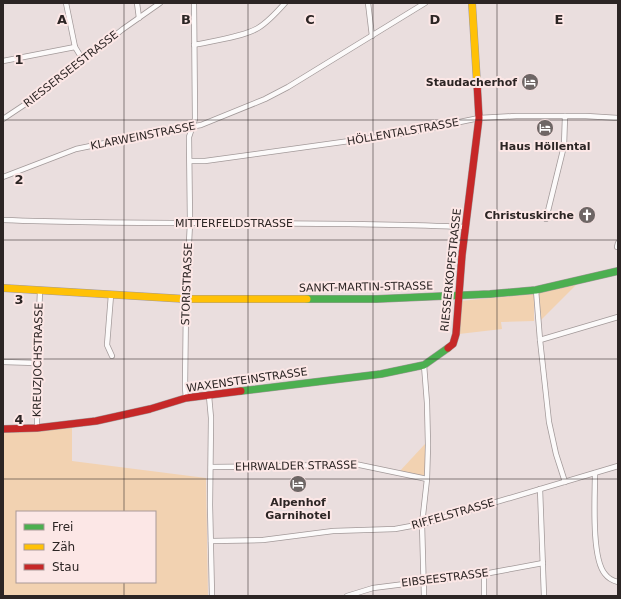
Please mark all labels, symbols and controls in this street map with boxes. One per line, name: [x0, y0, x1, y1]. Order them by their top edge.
text: A: [57, 12, 67, 27]
text: B: [181, 12, 191, 27]
text: C: [305, 12, 315, 27]
text: D: [430, 12, 441, 27]
text: E: [555, 12, 563, 27]
street label: RIESSERSEESTRASSE: [21, 28, 121, 110]
text: 1: [14, 52, 24, 67]
hotel icon: Staudacherhof: [520, 72, 540, 92]
place label: Staudacherhof: [426, 76, 517, 89]
street label: HÖLLENTALSTRASSE: [346, 116, 460, 148]
hotel icon: Haus Höllental: [535, 118, 555, 138]
street label: KLARWEINSTRASSE: [89, 119, 197, 153]
place label: Haus Höllental: [500, 140, 590, 153]
text: 2: [14, 172, 24, 187]
church icon: Christuskirche: [577, 205, 597, 225]
street label: RIESSERKOPFSTRASSE: [438, 208, 464, 332]
place label: Christuskirche: [484, 209, 574, 222]
street label: MITTERFELDSTRASSE: [175, 217, 293, 230]
street label: STORISTRASSE: [179, 242, 195, 325]
street label: SANKT-MARTIN-STRASSE: [299, 279, 433, 295]
text: 3: [14, 292, 24, 307]
street label: KREUZJOCHSTRASSE: [31, 303, 45, 417]
street label: WAXENSTEINSTRASSE: [186, 365, 308, 395]
text: 4: [14, 412, 24, 427]
street label: EHRWALDER STRASSE: [235, 458, 357, 474]
hotel icon: Alpenhof Garnihotel: [288, 474, 308, 494]
place label: Alpenhof Garnihotel: [265, 496, 331, 522]
street label: RIFFELSTRASSE: [410, 496, 496, 532]
legend: [16, 511, 156, 583]
text: Frei: [52, 520, 73, 534]
text: Zäh: [52, 540, 75, 554]
text: Stau: [52, 560, 79, 574]
street label: EIBSEESTRASSE: [401, 566, 489, 590]

